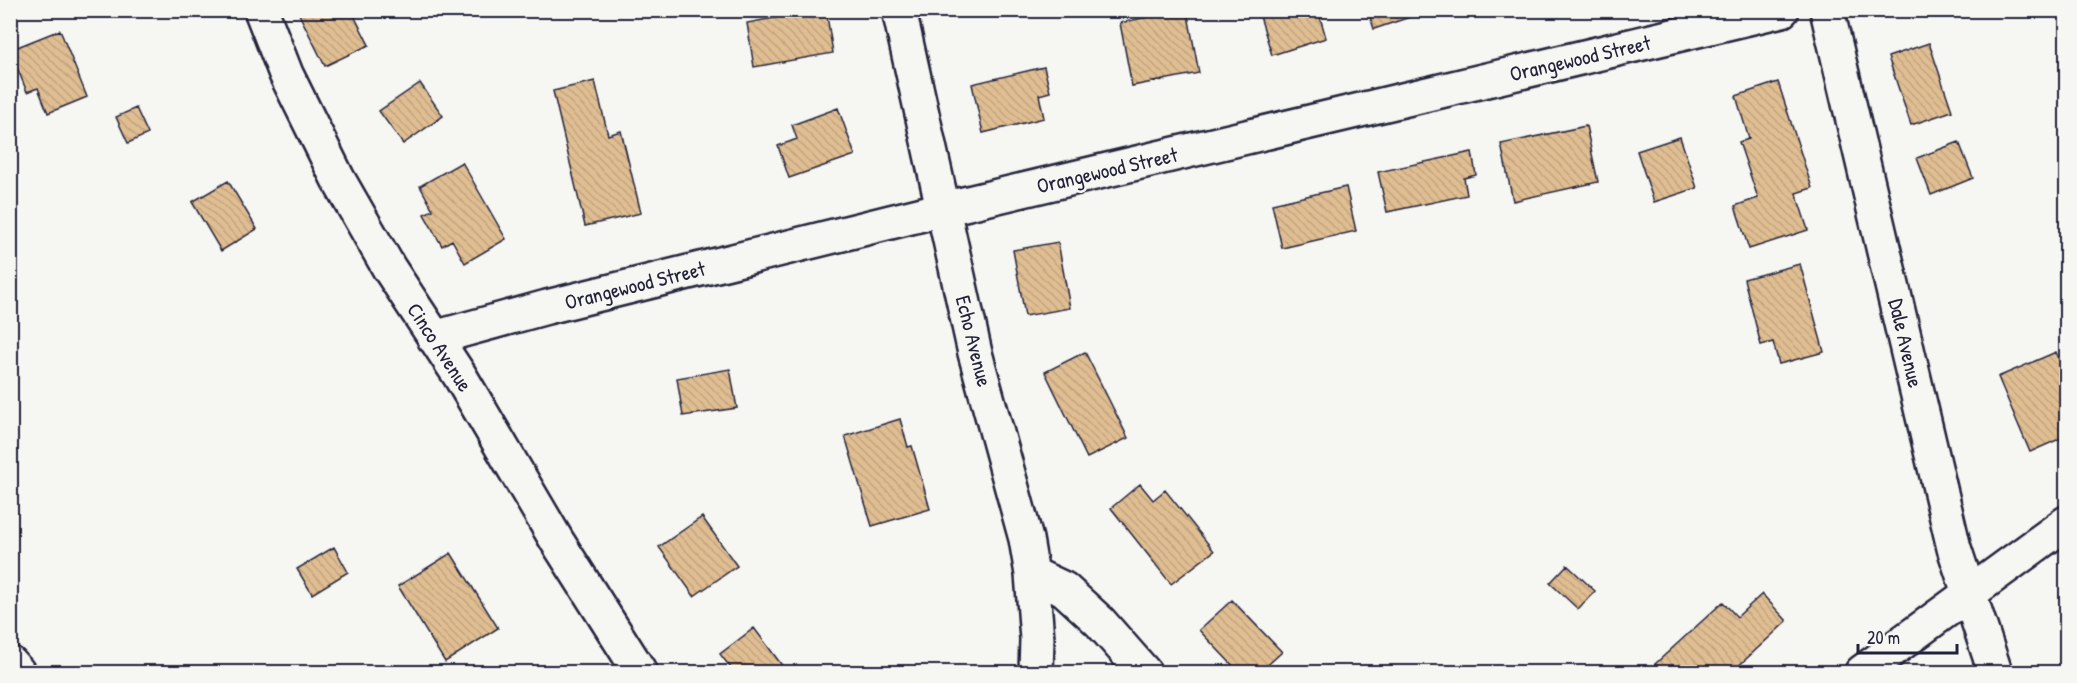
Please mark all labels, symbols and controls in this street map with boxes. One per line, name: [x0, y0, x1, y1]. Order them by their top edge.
street label: Orangewood Street: [1507, 28, 1654, 88]
street label: Orangewood Street: [1034, 140, 1181, 200]
street label: Orangewood Street: [562, 253, 709, 316]
street label: Echo Avenue: [949, 292, 999, 390]
street label: Dale Avenue: [1882, 296, 1930, 390]
street label: Cinco Avenue: [400, 297, 480, 397]
scale bar: [1858, 617, 1957, 655]
text: 20 m: [1867, 625, 1900, 650]

